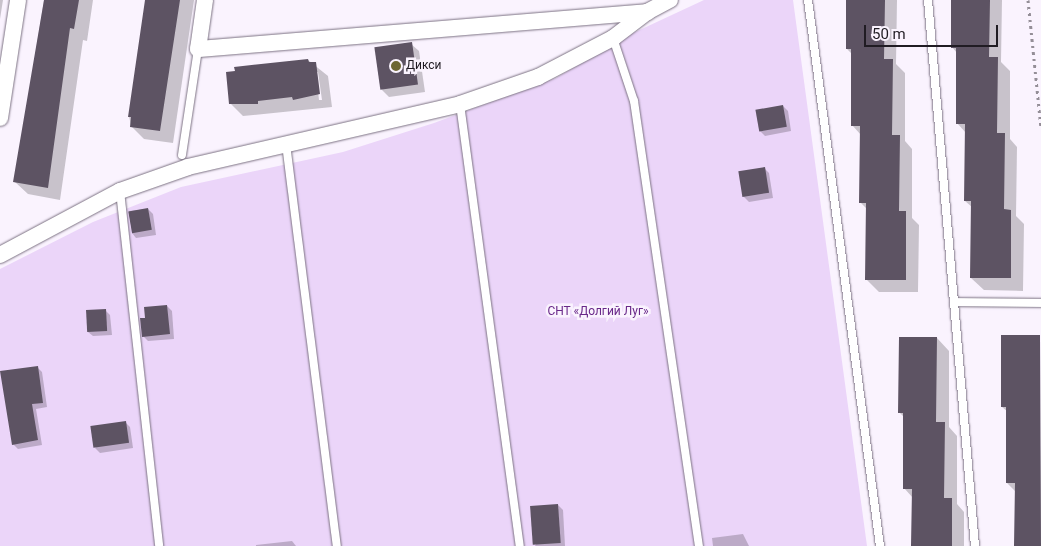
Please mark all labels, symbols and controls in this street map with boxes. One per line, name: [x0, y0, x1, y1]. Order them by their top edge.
scale bar: [866, 15, 1000, 47]
text: 50 m: [872, 25, 906, 43]
place label: Дикси: [406, 59, 442, 73]
marker: Дикси: [390, 60, 402, 72]
park label: СНТ «Долгий Луг»: [547, 305, 649, 319]

